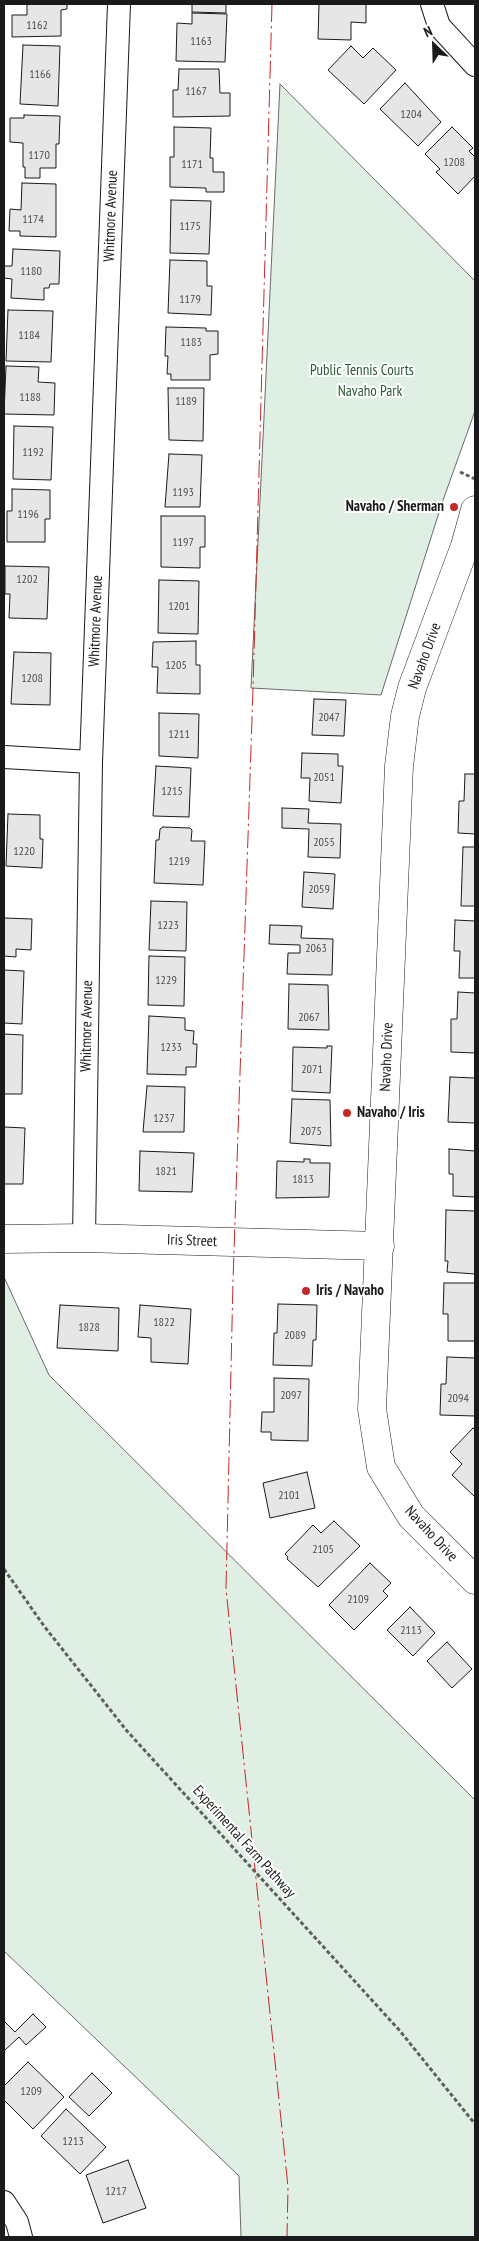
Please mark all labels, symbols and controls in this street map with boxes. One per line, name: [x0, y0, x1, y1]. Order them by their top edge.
house number: 1162: [26, 19, 48, 33]
north arrow: [409, 20, 459, 70]
text: N: [421, 22, 435, 41]
house number: 1163: [190, 35, 212, 49]
house number: 1166: [29, 68, 51, 82]
house number: 1167: [185, 85, 207, 99]
house number: 1204: [400, 108, 422, 122]
house number: 1170: [28, 149, 50, 163]
house number: 1208: [443, 156, 465, 170]
house number: 1171: [181, 158, 203, 172]
street label: Whitmore Avenue: [100, 170, 122, 262]
house number: 1174: [22, 213, 44, 227]
house number: 1175: [179, 220, 201, 234]
house number: 1180: [20, 265, 42, 279]
house number: 1179: [179, 293, 201, 307]
house number: 1184: [18, 329, 40, 343]
house number: 1183: [180, 336, 202, 350]
park label: Public Tennis Courts: [310, 362, 414, 380]
park label: Navaho Park: [338, 383, 402, 401]
house number: 1188: [19, 391, 41, 405]
house number: 1189: [175, 395, 197, 409]
house number: 1192: [22, 446, 44, 460]
house number: 1193: [172, 486, 194, 500]
place label: Navaho / Sherman: [346, 498, 444, 516]
marker: Navaho / Sherman: [448, 501, 460, 513]
house number: 1196: [17, 508, 39, 522]
house number: 1197: [172, 536, 194, 550]
house number: 1202: [16, 573, 38, 587]
street label: Whitmore Avenue: [85, 575, 107, 667]
house number: 1201: [168, 600, 190, 614]
street label: Navaho Drive: [405, 620, 445, 692]
house number: 1205: [165, 659, 187, 673]
house number: 1208: [21, 672, 43, 686]
house number: 2047: [318, 711, 340, 725]
house number: 1211: [168, 728, 190, 742]
house number: 2051: [313, 771, 335, 785]
house number: 1215: [161, 785, 183, 799]
house number: 2055: [313, 836, 335, 850]
house number: 1220: [13, 845, 35, 859]
house number: 1219: [168, 855, 190, 869]
house number: 2059: [308, 883, 330, 897]
house number: 1223: [157, 919, 179, 933]
house number: 2063: [305, 942, 327, 956]
house number: 1229: [155, 974, 177, 988]
street label: Whitmore Avenue: [77, 980, 97, 1072]
house number: 2067: [298, 1011, 320, 1025]
street label: Navaho Drive: [377, 1022, 397, 1092]
house number: 1233: [160, 1041, 182, 1055]
house number: 2071: [301, 1063, 323, 1077]
place label: Navaho / Iris: [357, 1104, 425, 1122]
marker: Navaho / Iris: [341, 1107, 353, 1119]
house number: 1237: [153, 1112, 175, 1126]
house number: 2075: [300, 1125, 322, 1139]
house number: 1821: [155, 1165, 177, 1179]
house number: 1813: [292, 1173, 314, 1187]
street label: Iris Street: [167, 1231, 217, 1251]
place label: Iris / Navaho: [316, 1282, 384, 1300]
marker: Iris / Navaho: [300, 1285, 312, 1297]
house number: 1822: [153, 1316, 175, 1330]
house number: 1828: [78, 1321, 100, 1335]
house number: 2089: [284, 1329, 306, 1343]
house number: 2097: [280, 1389, 302, 1403]
house number: 2094: [447, 1392, 469, 1406]
house number: 2101: [278, 1489, 300, 1503]
street label: Navaho Drive: [401, 1502, 461, 1566]
house number: 2105: [312, 1543, 334, 1557]
house number: 2109: [347, 1593, 369, 1607]
house number: 2113: [400, 1624, 422, 1638]
street label: Experimental Farm Pathway: [189, 1782, 299, 1902]
house number: 1209: [20, 2085, 42, 2099]
house number: 1213: [62, 2135, 84, 2149]
house number: 1217: [105, 2185, 127, 2199]

